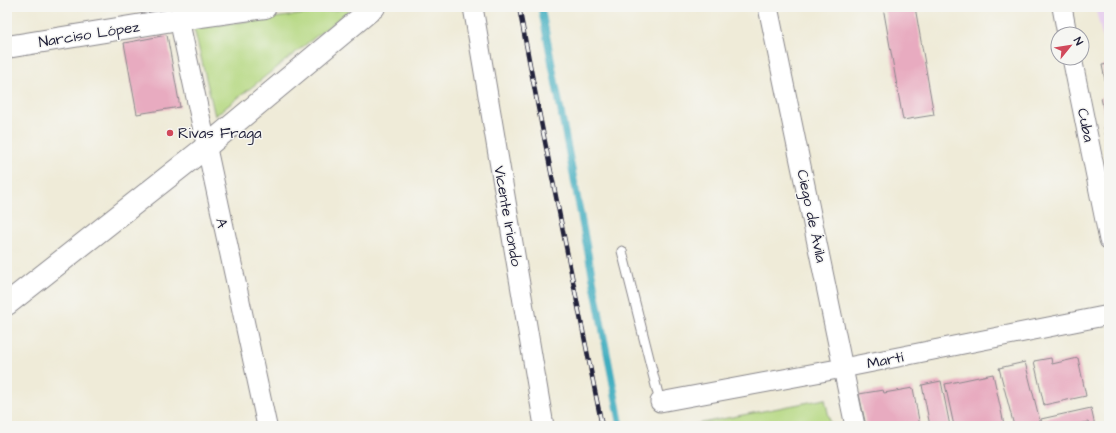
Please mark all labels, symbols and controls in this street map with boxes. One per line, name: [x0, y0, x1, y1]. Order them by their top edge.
street label: Narciso López: [37, 16, 142, 53]
north arrow: [1050, 26, 1090, 66]
text: N: [1070, 35, 1086, 48]
street label: Cuba: [1072, 106, 1099, 144]
place label: Rivas Fraga: [178, 123, 262, 145]
marker: Rivas Fraga: [165, 128, 175, 138]
street label: Vicente Iriondo: [488, 164, 527, 269]
street label: Ciego de Ávila: [790, 168, 832, 265]
street label: A: [210, 216, 233, 230]
street label: Martí: [865, 347, 906, 374]

